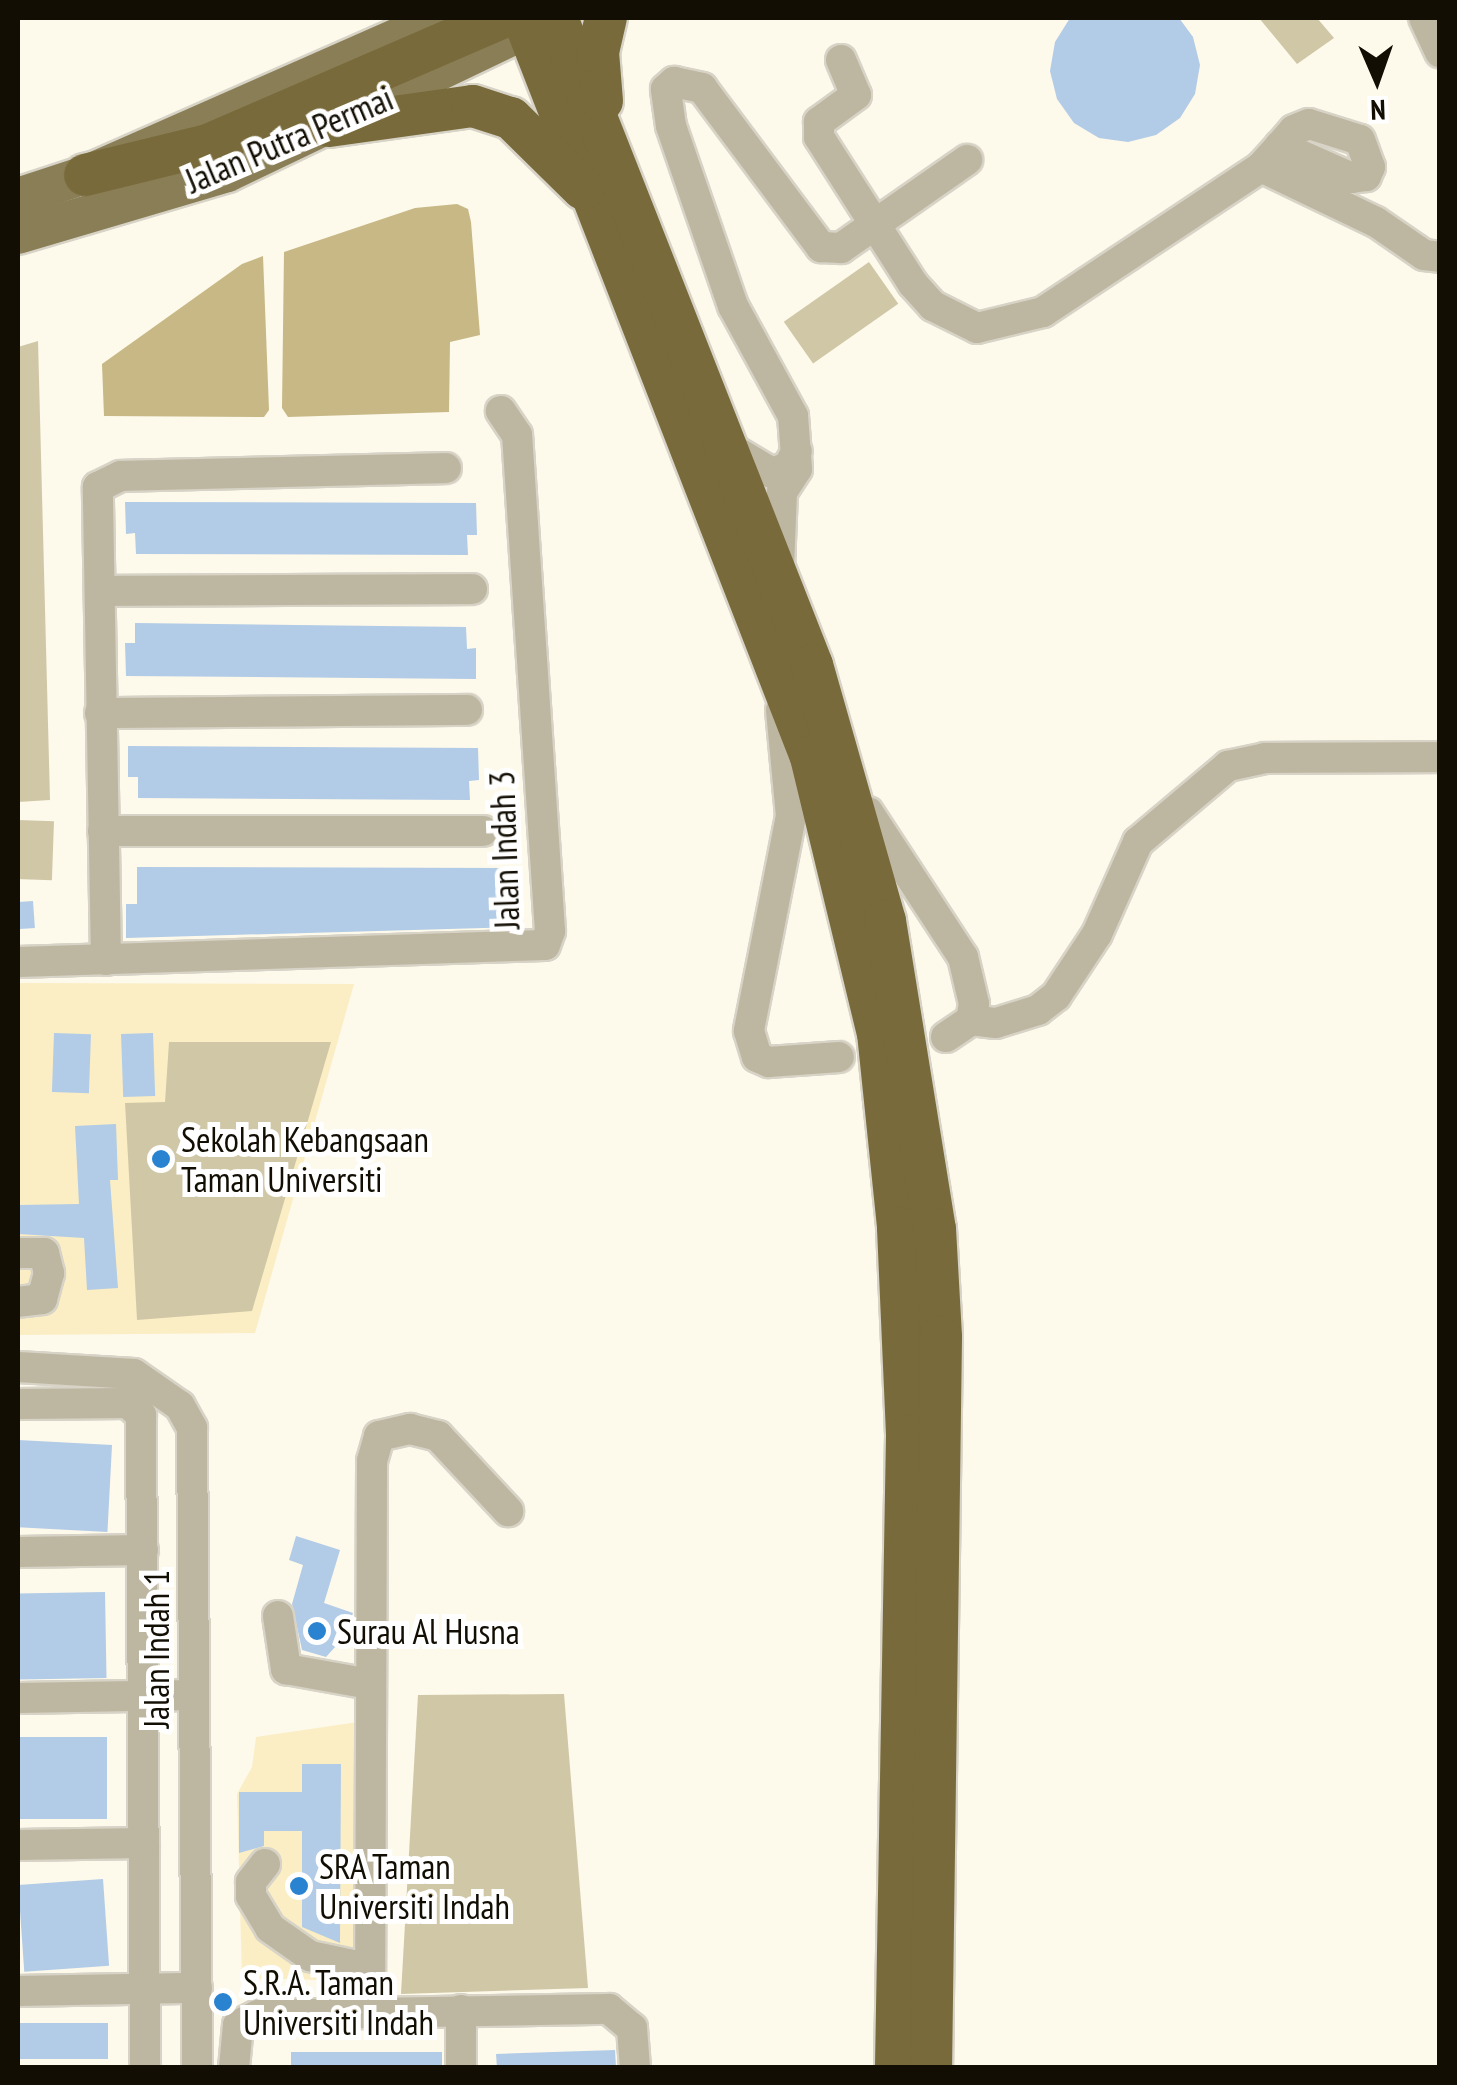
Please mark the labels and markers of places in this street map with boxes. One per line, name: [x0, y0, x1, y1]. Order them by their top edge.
place label: Sekolah Kebangsaan Taman Universiti: [181, 1118, 429, 1200]
marker: Sekolah Kebangsaan Taman Universiti: [150, 1148, 172, 1170]
place label: Surau Al Husna: [337, 1610, 521, 1652]
marker: Surau Al Husna: [306, 1620, 328, 1642]
place label: SRA Taman Universiti Indah: [319, 1845, 510, 1927]
marker: SRA Taman Universiti Indah: [288, 1875, 310, 1897]
place label: S.R.A. Taman Universiti Indah: [243, 1961, 434, 2043]
marker: S.R.A. Taman Universiti Indah: [212, 1991, 234, 2013]

